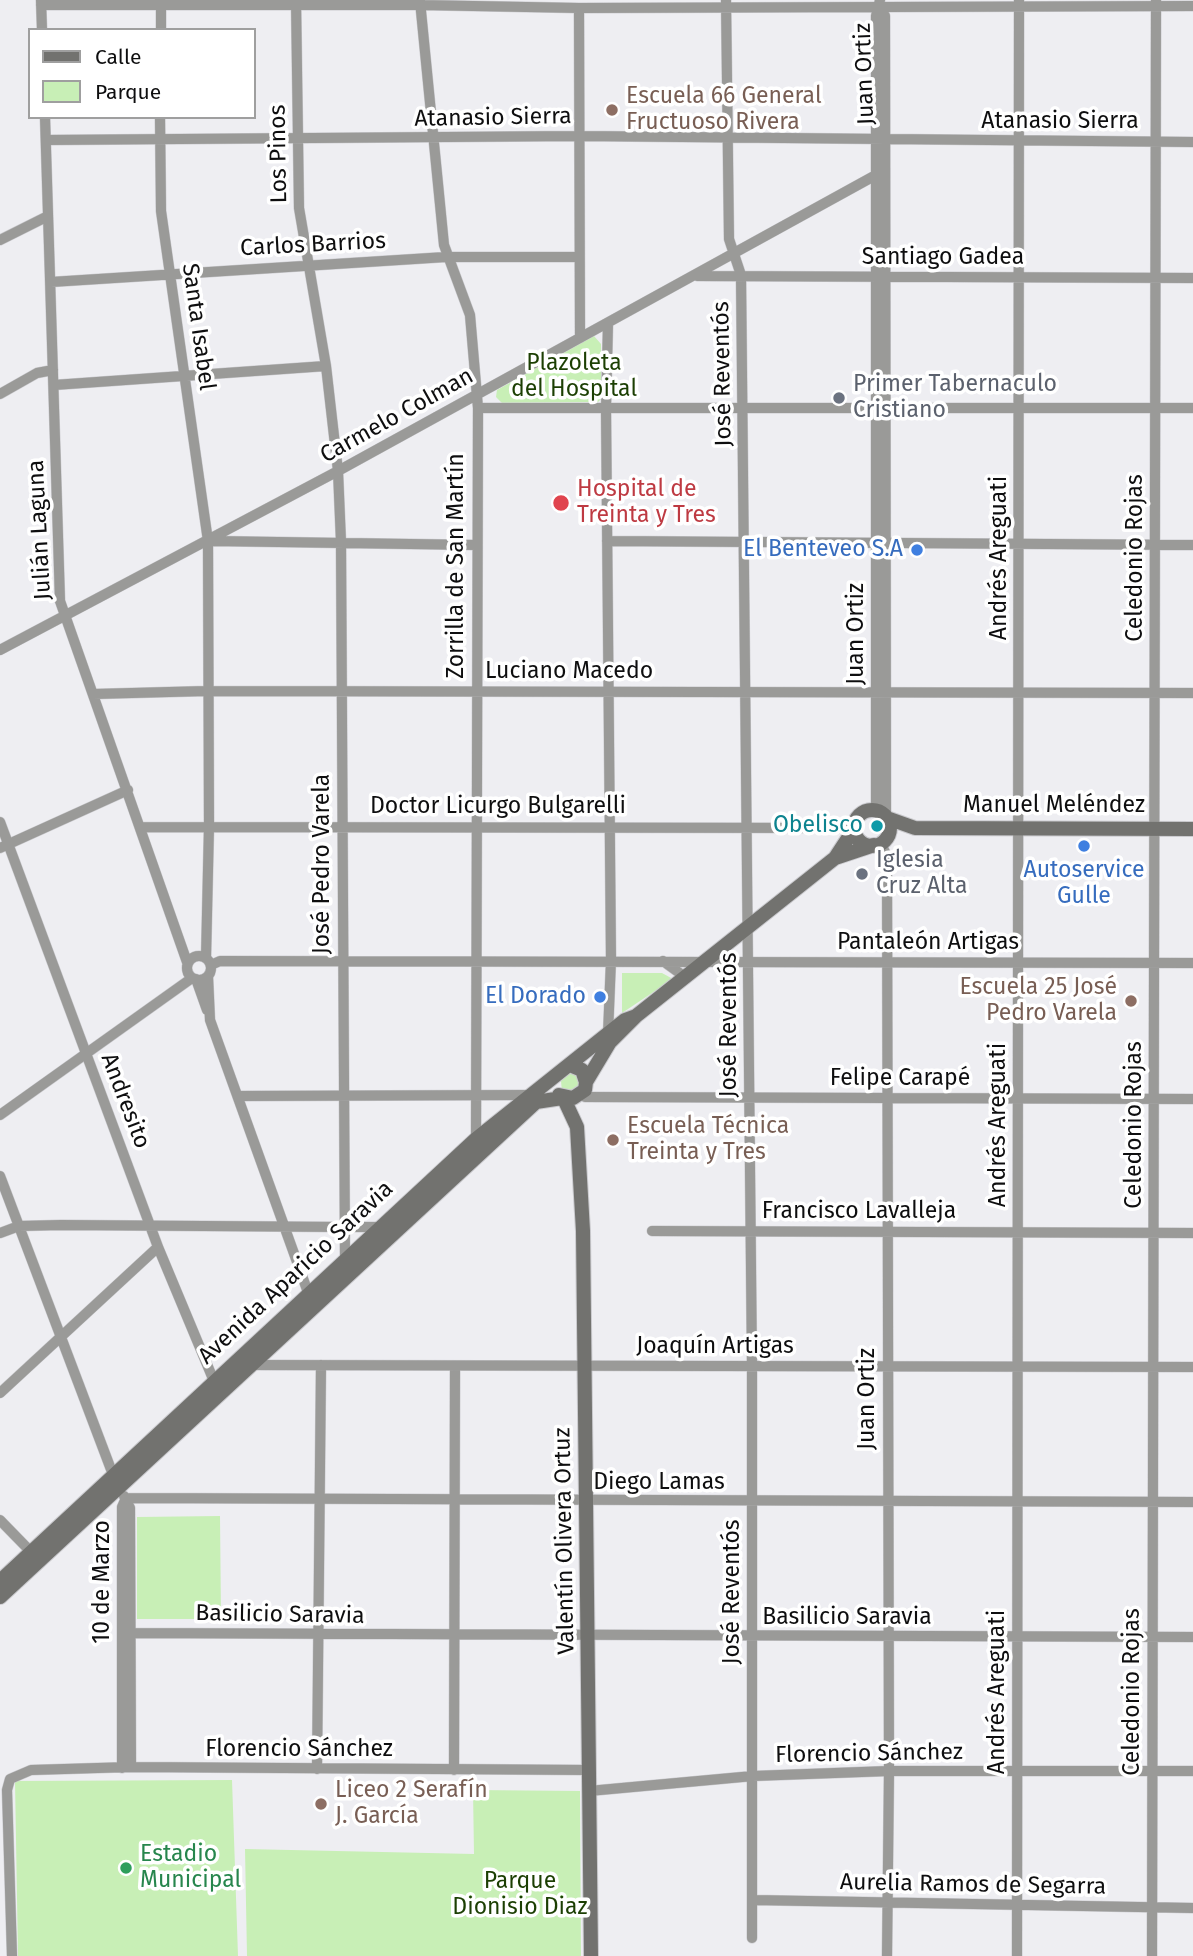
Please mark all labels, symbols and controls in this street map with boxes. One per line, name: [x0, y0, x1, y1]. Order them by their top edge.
street label: Juan Ortiz: [849, 22, 881, 126]
legend: [28, 28, 256, 119]
text: Calle: [95, 44, 141, 70]
text: Parque: [95, 79, 161, 105]
place label: Escuela 66 General Fructuoso Rivera: [626, 83, 822, 137]
marker: Escuela 66 General Fructuoso Rivera: [604, 102, 620, 118]
street label: Atanasio Sierra: [414, 103, 572, 133]
street label: Los Pinos: [264, 104, 294, 204]
street label: Atanasio Sierra: [981, 108, 1139, 136]
street label: Carlos Barrios: [239, 227, 387, 263]
street label: Santiago Gadea: [862, 244, 1024, 272]
street label: Santa Isabel: [175, 262, 221, 392]
street label: José Reventós: [708, 301, 738, 447]
park label: Plazoleta del Hospital: [511, 350, 637, 404]
street label: Carmelo Colman: [316, 363, 478, 469]
place label: Primer Tabernaculo Cristiano: [853, 371, 1057, 425]
marker: Primer Tabernaculo Cristiano: [831, 390, 847, 406]
street label: Zorrilla de San Martín: [443, 453, 471, 679]
street label: Julián Laguna: [23, 459, 57, 601]
street label: Celedonio Rojas: [1122, 474, 1150, 642]
place label: Hospital de Treinta y Tres: [577, 476, 716, 530]
street label: Andrés Areguati: [986, 476, 1014, 640]
marker: Hospital de Treinta y Tres: [551, 493, 571, 513]
place label: El Benteveo S.A: [743, 536, 903, 564]
marker: El Benteveo S.A: [909, 542, 925, 558]
street label: Juan Ortiz: [843, 583, 871, 685]
street label: Luciano Macedo: [485, 658, 653, 686]
street label: José Pedro Varela: [309, 774, 337, 954]
street label: Manuel Meléndez: [963, 792, 1145, 820]
street label: Doctor Licurgo Bulgarelli: [370, 793, 626, 821]
place label: Obelisco: [773, 812, 863, 840]
marker: Obelisco: [869, 818, 885, 834]
marker: Autoservice Gulle: [1076, 838, 1092, 854]
place label: Iglesia Cruz Alta: [876, 847, 968, 901]
place label: Autoservice Gulle: [1024, 857, 1144, 911]
marker: Iglesia Cruz Alta: [854, 866, 870, 882]
street label: Pantaleón Artigas: [837, 929, 1019, 957]
street label: José Reventós: [716, 952, 744, 1098]
place label: Escuela 25 José Pedro Varela: [959, 974, 1117, 1028]
place label: El Dorado: [485, 983, 586, 1011]
marker: El Dorado: [592, 989, 608, 1005]
marker: Escuela 25 José Pedro Varela: [1123, 993, 1139, 1009]
street label: Celedonio Rojas: [1121, 1041, 1149, 1209]
street label: Andrés Areguati: [985, 1043, 1013, 1207]
street label: Andresito: [94, 1049, 156, 1153]
street label: Felipe Carapé: [830, 1065, 970, 1093]
place label: Escuela Técnica Treinta y Tres: [627, 1113, 789, 1167]
marker: Escuela Técnica Treinta y Tres: [605, 1132, 621, 1148]
street label: Avenida Aparicio Saravia: [193, 1175, 399, 1371]
street label: Francisco Lavalleja: [762, 1198, 956, 1226]
street label: Joaquín Artigas: [636, 1333, 794, 1361]
street label: Juan Ortiz: [854, 1348, 882, 1450]
street label: Valentín Olivera Ortuz: [549, 1427, 581, 1655]
street label: Diego Lamas: [593, 1469, 725, 1497]
street label: José Reventós: [719, 1519, 747, 1665]
street label: 10 de Marzo: [89, 1520, 117, 1644]
street label: Basilicio Saravia: [195, 1600, 365, 1630]
street label: Basilicio Saravia: [762, 1604, 932, 1632]
street label: Celedonio Rojas: [1119, 1608, 1147, 1776]
street label: Andrés Areguati: [984, 1610, 1012, 1774]
street label: Florencio Sánchez: [205, 1736, 393, 1764]
street label: Florencio Sánchez: [775, 1739, 963, 1769]
place label: Liceo 2 Serafín J. García: [335, 1777, 488, 1831]
marker: Liceo 2 Serafín J. García: [313, 1796, 329, 1812]
place label: Estadio Municipal: [140, 1841, 241, 1895]
marker: Estadio Municipal: [118, 1860, 134, 1876]
park label: Parque Dionisio Diaz: [452, 1868, 588, 1922]
street label: Aurelia Ramos de Segarra: [840, 1869, 1106, 1901]

